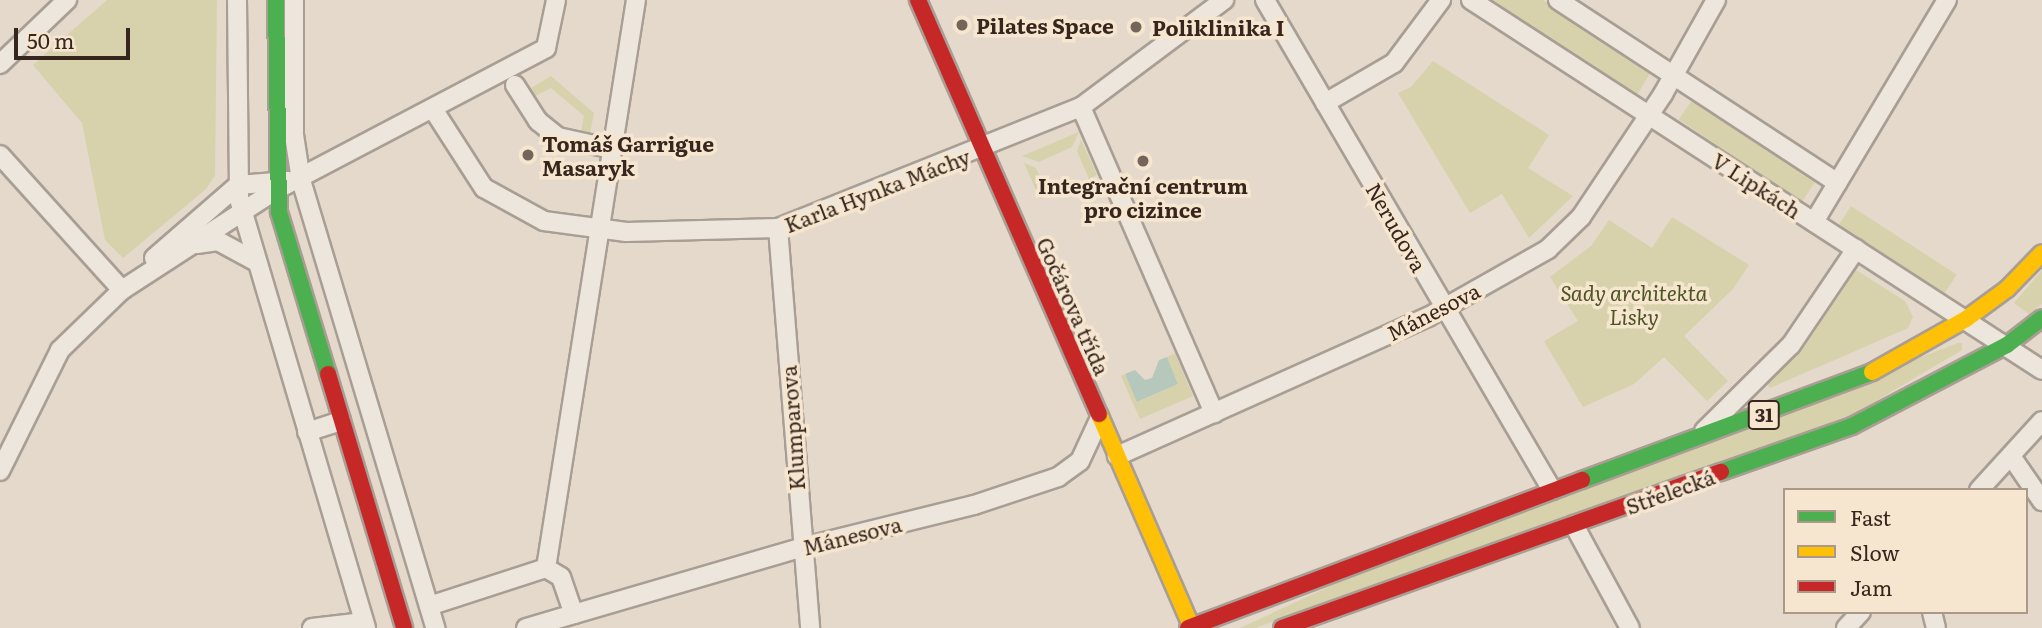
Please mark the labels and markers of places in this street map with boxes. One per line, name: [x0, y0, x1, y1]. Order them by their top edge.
place label: Pilates Space: [976, 12, 1114, 38]
place label: Poliklinika I: [1152, 14, 1285, 40]
marker: Pilates Space: [954, 17, 970, 33]
marker: Poliklinika I: [1126, 17, 1146, 37]
place label: Tomáš Garrigue Masaryk: [542, 130, 714, 180]
marker: Tomáš Garrigue Masaryk: [520, 147, 536, 163]
marker: Integrační centrum pro cizince: [1135, 153, 1151, 169]
place label: Integrační centrum pro cizince: [1038, 172, 1248, 222]

